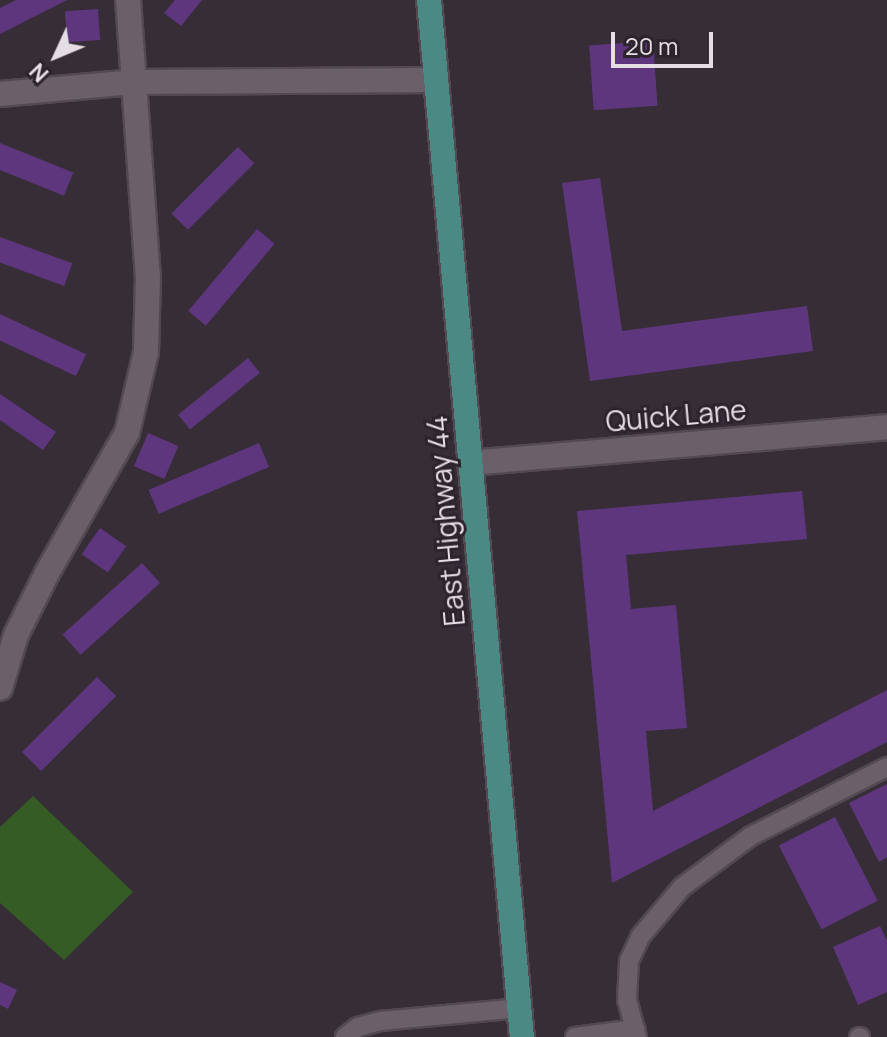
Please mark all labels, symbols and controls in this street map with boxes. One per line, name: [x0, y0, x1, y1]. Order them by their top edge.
north arrow: [16, 16, 96, 96]
scale bar: [615, 16, 717, 66]
text: 20 m: [625, 29, 678, 62]
text: N: [22, 57, 55, 89]
street label: Quick Lane: [604, 392, 748, 438]
street label: East Highway 44: [419, 414, 471, 628]

